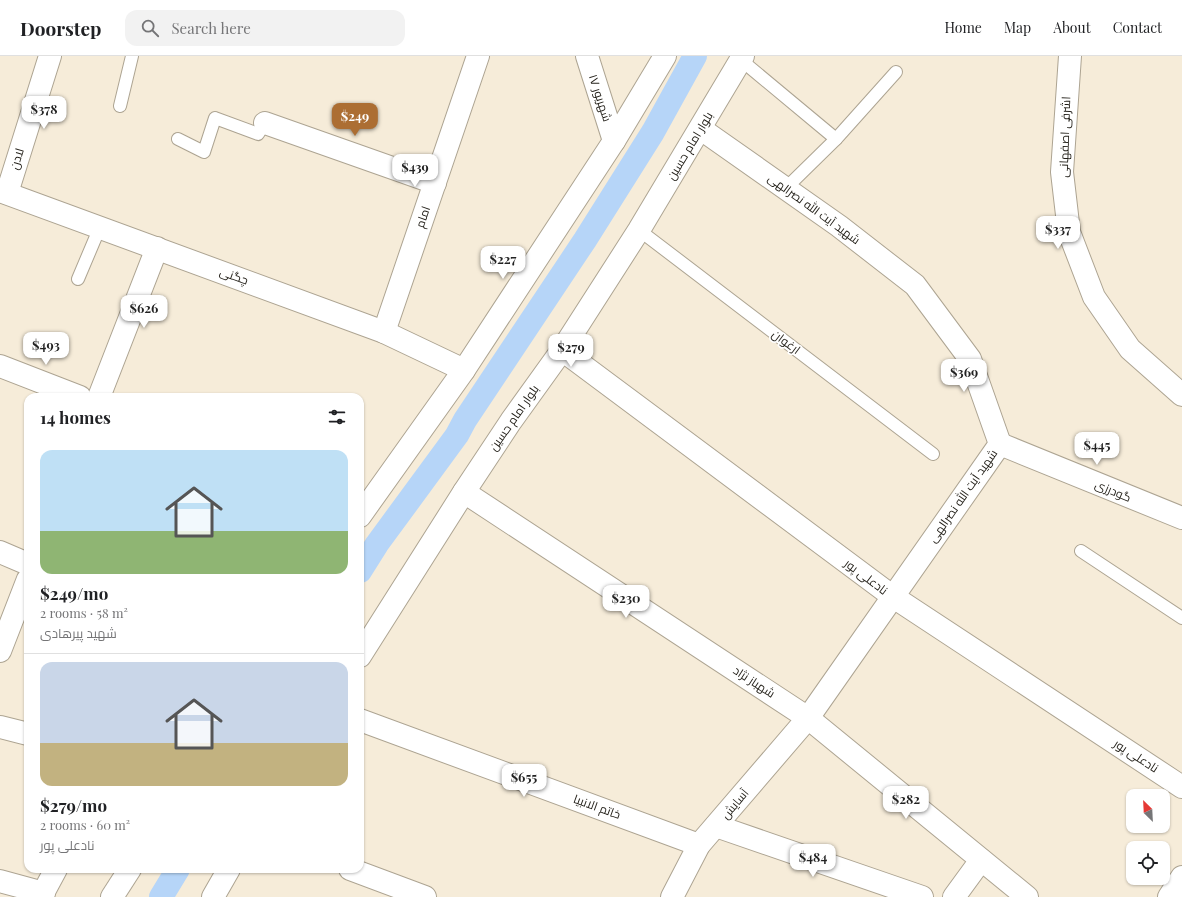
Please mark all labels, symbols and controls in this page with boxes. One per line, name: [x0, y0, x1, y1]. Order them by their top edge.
search box: [125, 10, 405, 46]
text: Doorstep: [20, 15, 101, 41]
icon: search: [139, 17, 161, 39]
text: Search here: [171, 18, 251, 38]
text: Home: [944, 18, 982, 37]
text: Map: [1004, 18, 1031, 37]
text: About: [1053, 18, 1091, 37]
text: Contact: [1113, 18, 1162, 37]
street label: ۱۷ شهریور: [586, 72, 616, 123]
pin: $378: [20, 96, 68, 130]
street label: اشرفی اصفهانی: [1055, 96, 1073, 178]
text: $378: [31, 100, 57, 117]
pin: $249: [331, 103, 379, 137]
text: $249: [341, 107, 369, 124]
street label: بلوار امام حسین: [662, 108, 717, 183]
street label: لادن: [5, 146, 27, 171]
pin: $439: [391, 154, 439, 188]
text: $439: [401, 158, 429, 175]
street label: شهید آیت الله نصرالهی: [765, 169, 864, 247]
street label: امام: [411, 204, 434, 230]
pin: $337: [1034, 216, 1082, 250]
text: $337: [1045, 220, 1071, 237]
pin: $227: [479, 246, 527, 280]
text: $227: [490, 250, 516, 267]
street label: چگنی: [217, 263, 251, 289]
pin: $626: [120, 295, 168, 329]
text: $626: [130, 299, 158, 316]
street label: ارغوان: [769, 325, 804, 357]
pin: $493: [22, 332, 70, 366]
pin: $279: [547, 334, 595, 368]
text: $493: [32, 336, 60, 353]
text: $279: [557, 338, 585, 355]
pin: $369: [940, 359, 988, 393]
text: $369: [950, 363, 978, 380]
street label: بلوار امام حسین: [485, 381, 543, 454]
text: 14 homes: [40, 406, 111, 428]
icon: filters: [326, 406, 348, 428]
pin: $445: [1073, 432, 1121, 466]
text: $445: [1083, 436, 1111, 453]
street label: شهید آیت الله نصرالهی: [924, 445, 1000, 545]
street label: گودرزی: [1093, 475, 1134, 505]
icon: home: [158, 476, 230, 548]
street label: نادعلی پور: [840, 554, 891, 599]
text: $249/mo: [40, 582, 108, 604]
pin: $230: [602, 585, 650, 619]
text: $230: [612, 589, 641, 606]
text: 2 rooms · 58 m²: [40, 604, 128, 621]
text: شهید پیرهادی: [40, 624, 117, 641]
street label: شهباز نژاد: [731, 662, 779, 701]
icon: home: [158, 688, 230, 760]
street label: نادعلی پور: [1109, 734, 1162, 777]
pin: $655: [500, 764, 548, 798]
text: $655: [511, 768, 537, 785]
street label: آسایش: [717, 784, 752, 822]
pin: $282: [882, 786, 930, 820]
north arrow: [1126, 789, 1170, 833]
map controls: [1126, 789, 1170, 885]
street label: خاتم الانبیا: [571, 790, 623, 823]
text: $282: [892, 790, 920, 807]
text: $279/mo: [40, 794, 107, 816]
text: 2 rooms · 60 m²: [40, 816, 130, 833]
text: نادعلی پور: [40, 836, 94, 853]
button: locate: [1126, 841, 1170, 885]
pin: $484: [789, 844, 837, 878]
text: $484: [799, 848, 827, 865]

